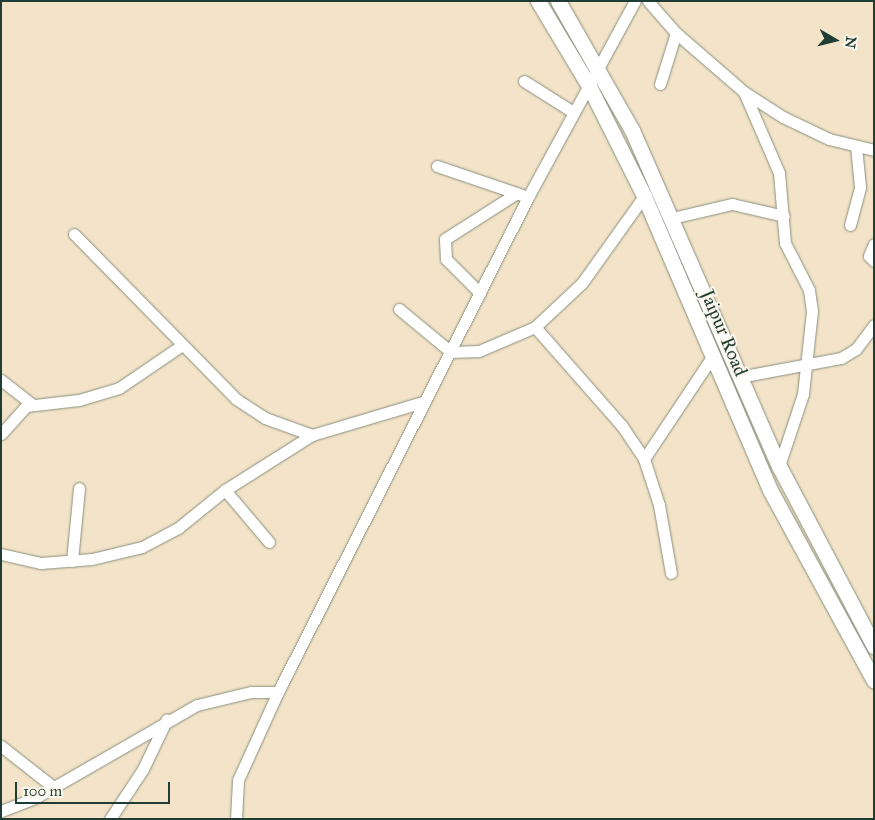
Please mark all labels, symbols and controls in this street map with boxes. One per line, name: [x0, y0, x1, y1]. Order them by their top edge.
north arrow: [810, 15, 860, 65]
text: N: [841, 35, 860, 49]
street label: Jaipur Road: [696, 286, 752, 380]
scale bar: [18, 772, 172, 804]
text: 100 m: [23, 782, 62, 800]

